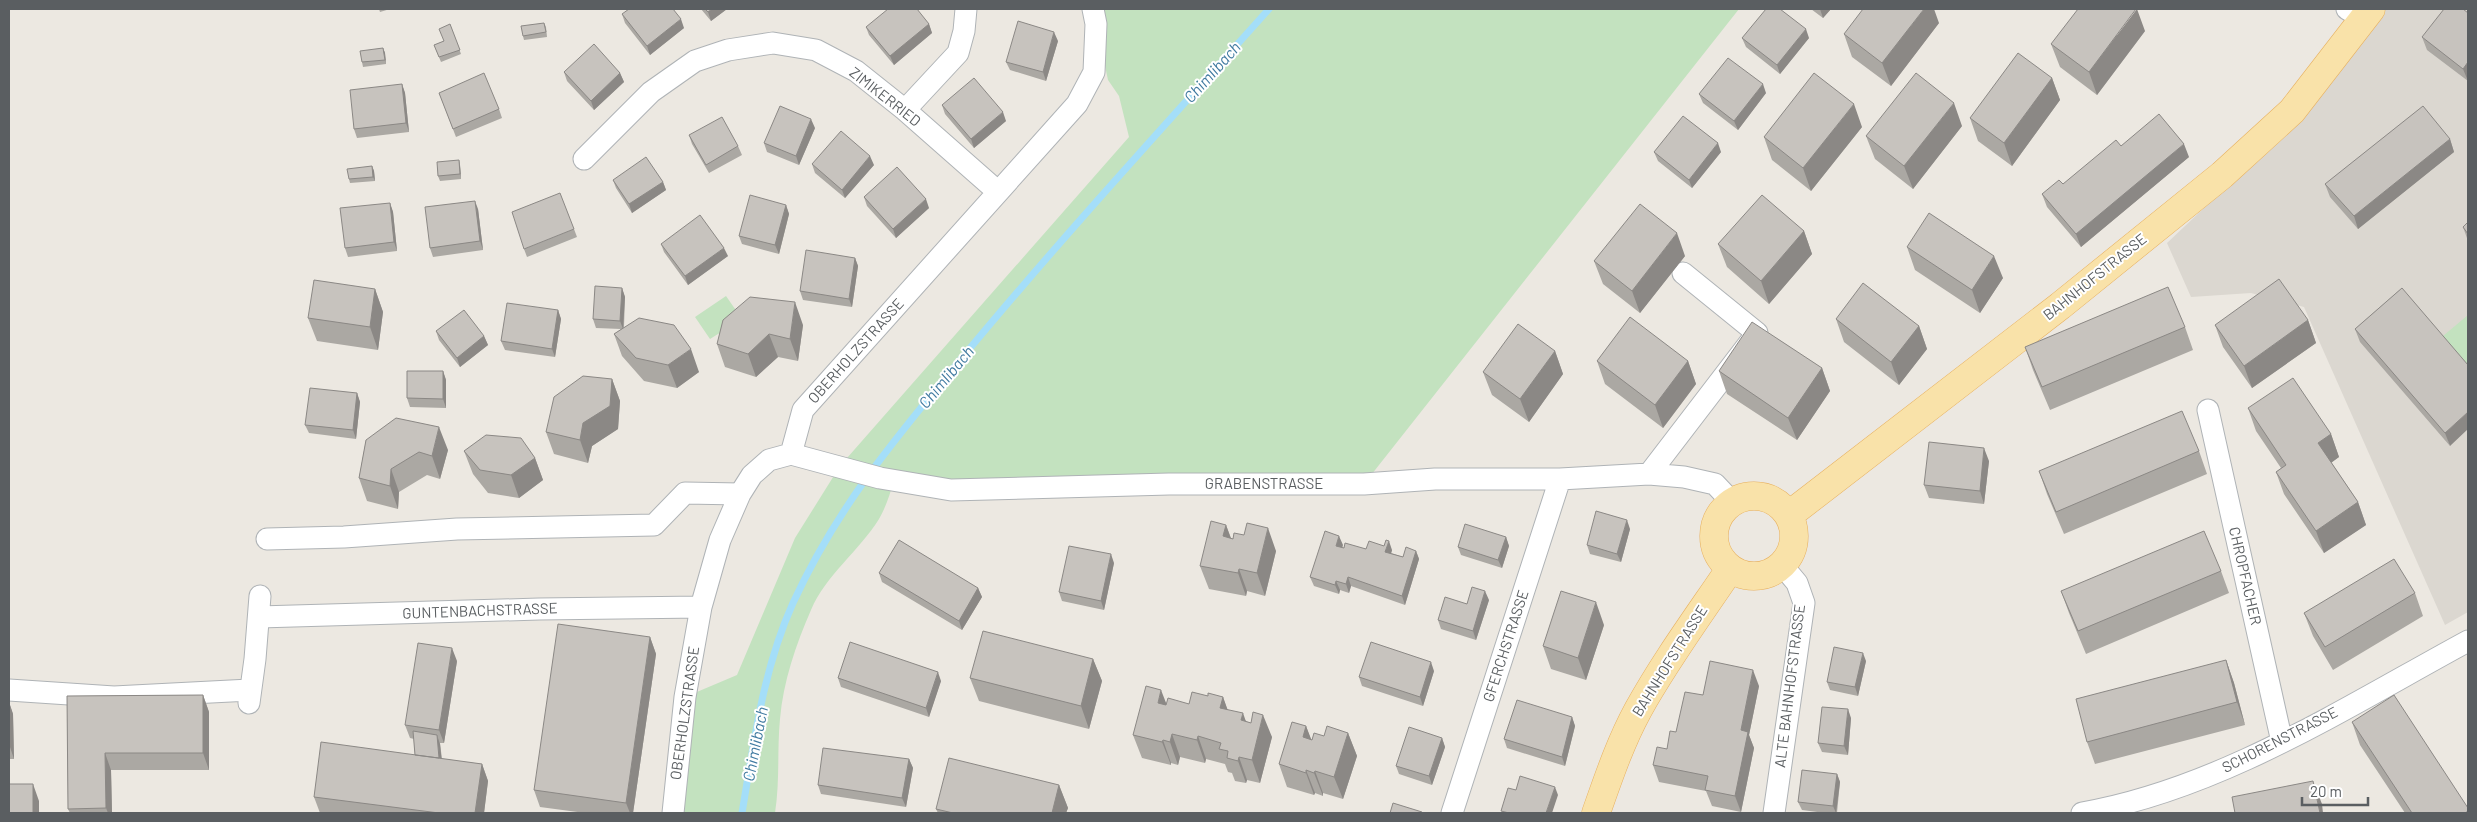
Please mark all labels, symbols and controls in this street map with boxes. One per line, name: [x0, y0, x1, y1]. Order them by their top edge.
water label: Chimlibach: [1179, 37, 1244, 106]
street label: ZIMIKERRIED: [846, 63, 925, 130]
street label: BAHNHOFSTRASSE: [2039, 229, 2150, 323]
street label: OBERHOLZSTRASSE: [803, 294, 907, 406]
water label: Chimlibach: [914, 342, 977, 412]
street label: GRABENSTRASSE: [1205, 474, 1323, 492]
street label: CHROPFACHER: [2226, 525, 2266, 627]
street label: GFERCHSTRASSE: [1478, 587, 1532, 704]
street label: GUNTENBACHSTRASSE: [402, 598, 558, 622]
street label: BAHNHOFSTRASSE: [1628, 602, 1711, 719]
street label: ALTE BAHNHOFSTRASSE: [1770, 603, 1808, 769]
street label: OBERHOLZSTRASSE: [666, 645, 702, 781]
street label: SCHORENSTRASSE: [2219, 702, 2340, 776]
water label: Chimlibach: [738, 705, 771, 783]
scale bar: [2302, 774, 2368, 806]
text: 20 m: [2310, 782, 2342, 800]

